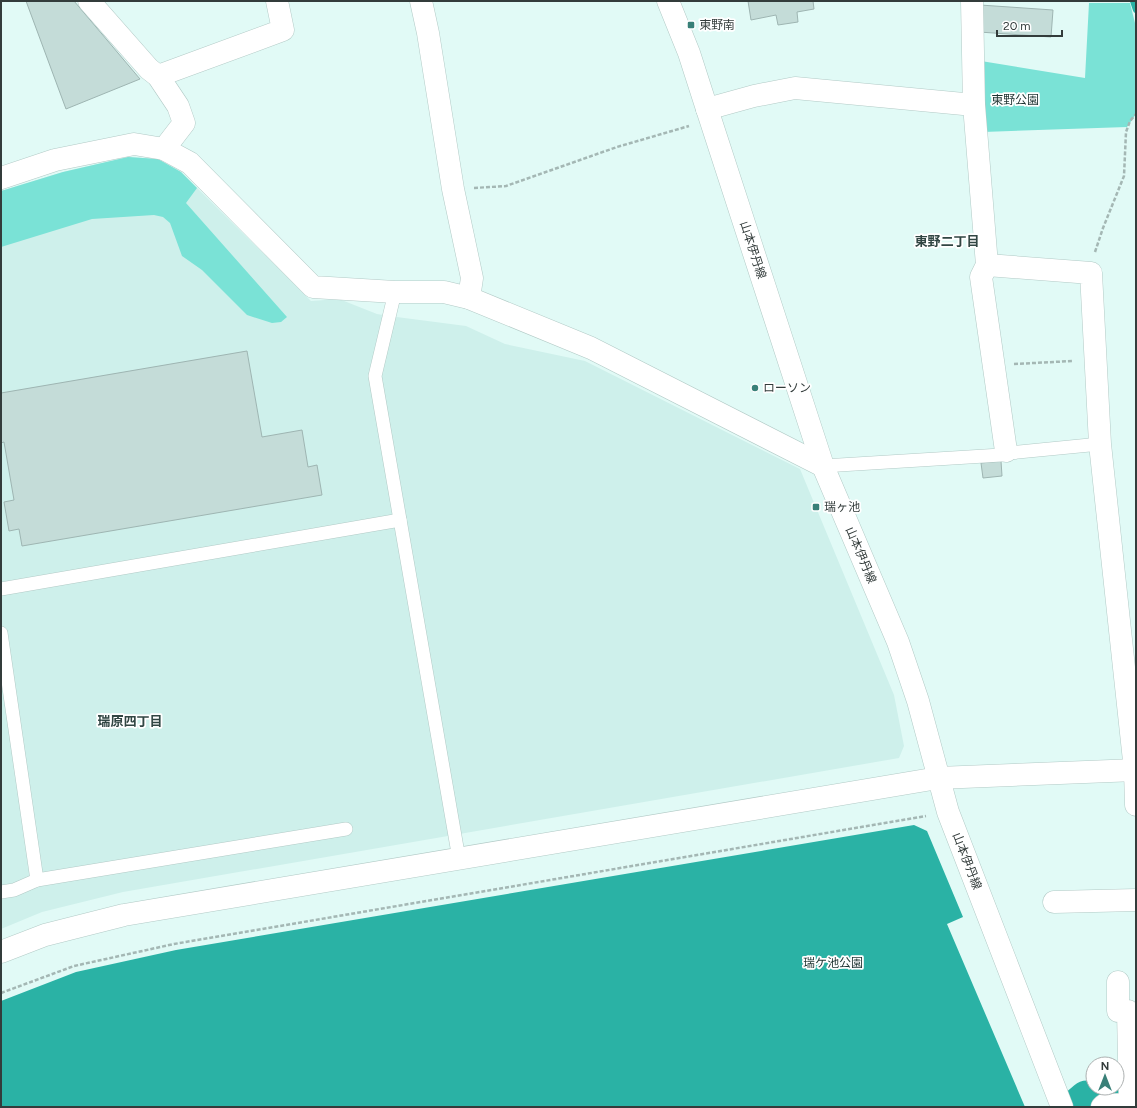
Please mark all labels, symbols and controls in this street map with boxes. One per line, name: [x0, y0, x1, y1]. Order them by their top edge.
scale bar: [997, 12, 1062, 38]
place label: 東野南: [699, 18, 735, 32]
text: 20 m: [1003, 19, 1031, 33]
marker: 東野南: [686, 20, 696, 30]
park label: 東野公園: [991, 93, 1039, 107]
street label: 山本伊丹線: [737, 219, 769, 281]
district label: 東野二丁目: [914, 234, 980, 249]
place label: ローソン: [763, 381, 811, 395]
marker: ローソン: [750, 383, 760, 393]
place label: 瑞ヶ池: [824, 500, 860, 514]
marker: 瑞ヶ池: [811, 502, 821, 512]
street label: 山本伊丹線: [843, 525, 879, 585]
district label: 瑞原四丁目: [97, 714, 163, 729]
street label: 山本伊丹線: [950, 830, 984, 892]
park label: 瑞ケ池公園: [803, 956, 863, 970]
north arrow: [1085, 1056, 1125, 1096]
text: N: [1101, 1060, 1109, 1073]

